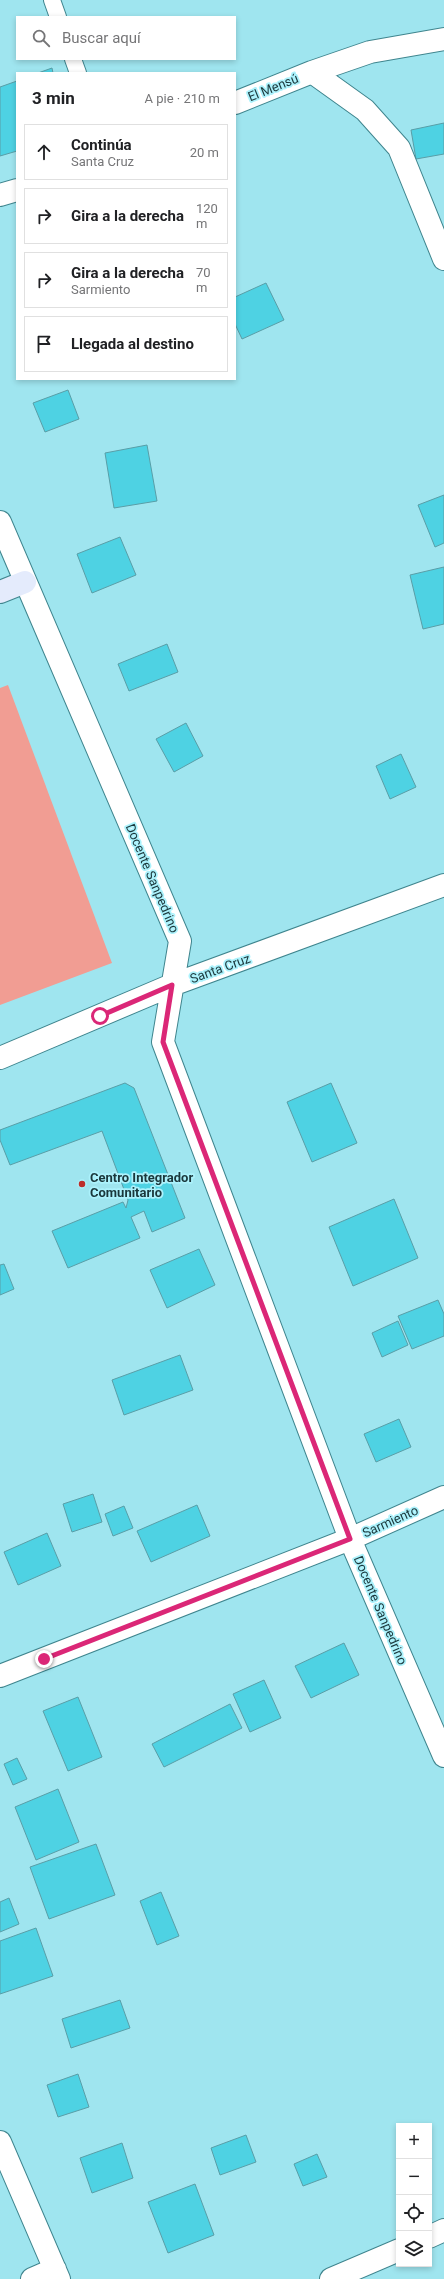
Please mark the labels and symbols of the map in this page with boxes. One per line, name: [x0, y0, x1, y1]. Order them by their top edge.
street label: El Mensú: [246, 71, 301, 104]
street label: Docente Sanpedrino: [123, 821, 182, 935]
street label: Santa Cruz: [188, 950, 253, 986]
route start: [91, 1007, 109, 1025]
place label: Centro Integrador Comunitario: [90, 1170, 193, 1200]
marker: Centro Integrador Comunitario: [77, 1179, 87, 1189]
street label: Sarmiento: [360, 1503, 420, 1540]
street label: Docente Sanpedrino: [351, 1553, 410, 1667]
route end: [35, 1650, 53, 1668]

